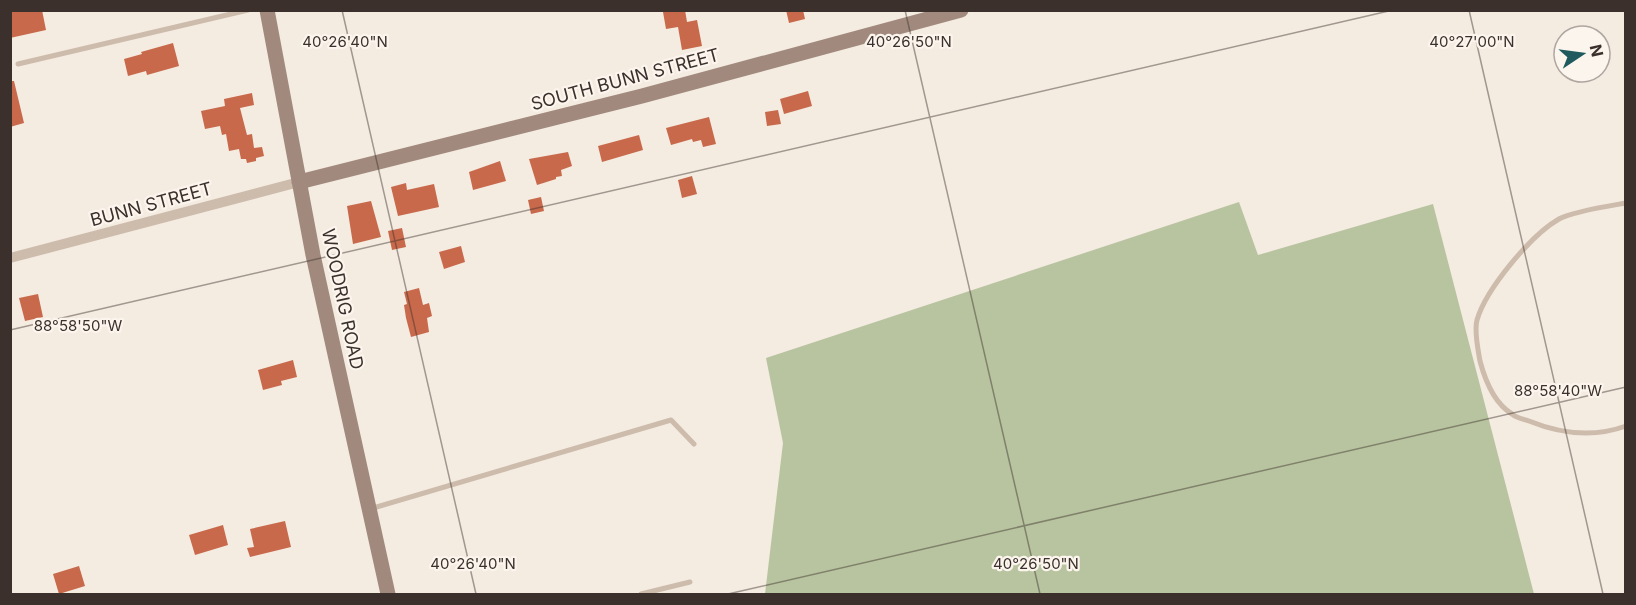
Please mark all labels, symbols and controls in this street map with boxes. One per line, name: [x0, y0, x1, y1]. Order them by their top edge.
north arrow: [1552, 24, 1612, 84]
text: 40°26'40"N: [302, 32, 388, 51]
text: 40°26'50"N: [866, 32, 952, 51]
text: 40°27'00"N: [1429, 32, 1515, 51]
text: N: [1585, 42, 1608, 59]
street label: SOUTH BUNN STREET: [529, 44, 721, 114]
street label: BUNN STREET: [88, 178, 214, 230]
street label: WOODRIG ROAD: [318, 227, 368, 371]
text: 88°58'50"W: [34, 316, 122, 335]
text: 88°58'40"W: [1514, 381, 1602, 400]
text: 40°26'40"N: [430, 554, 516, 573]
text: 40°26'50"N: [993, 554, 1079, 573]

